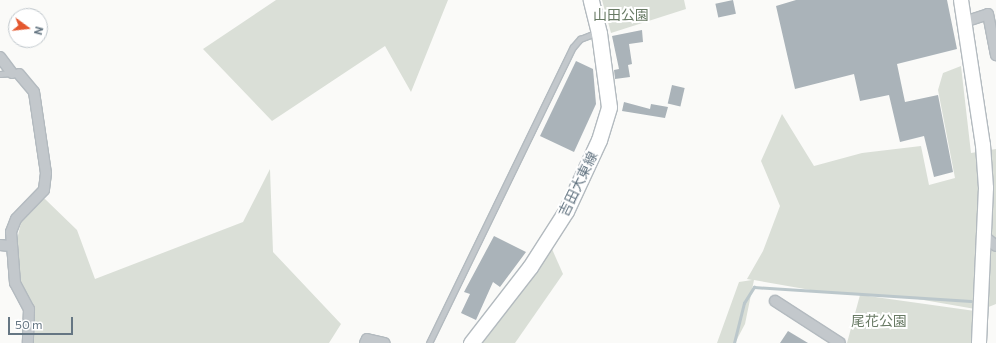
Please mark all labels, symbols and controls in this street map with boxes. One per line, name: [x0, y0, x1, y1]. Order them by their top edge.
park label: 山田公園: [593, 7, 649, 23]
north arrow: [8, 8, 48, 48]
text: N: [32, 25, 46, 37]
street label: 吉田大東線: [555, 149, 601, 219]
scale bar: [10, 309, 75, 335]
park label: 尾花公園: [851, 313, 907, 329]
text: 50 m: [15, 317, 43, 331]

